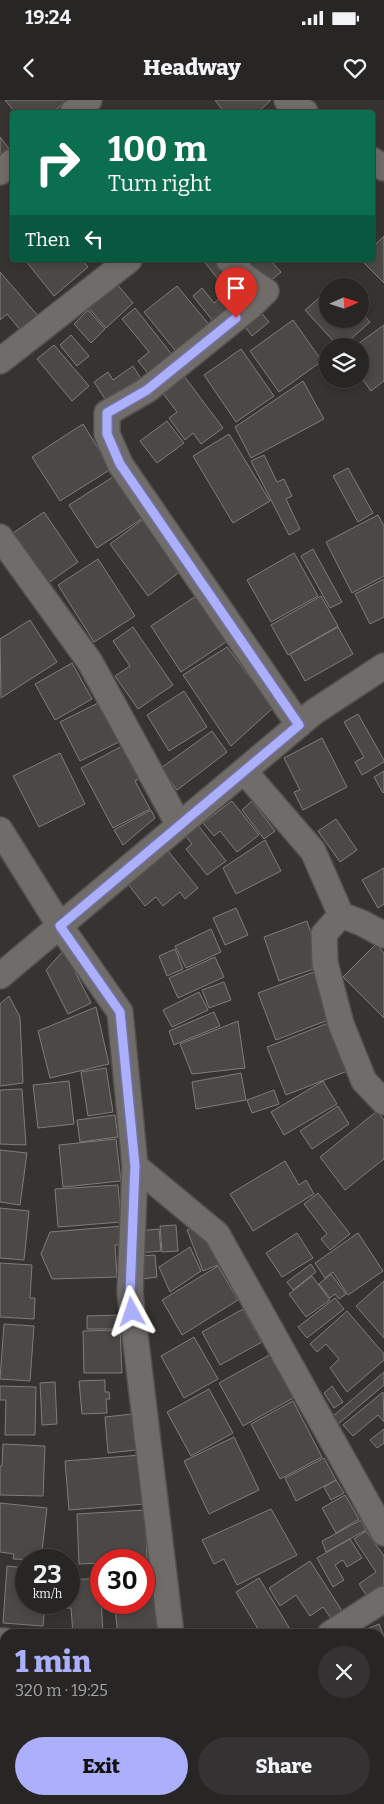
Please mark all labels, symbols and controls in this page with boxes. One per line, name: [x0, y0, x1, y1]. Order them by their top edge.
text: 19:24: [25, 6, 71, 29]
icon: back: [15, 54, 43, 82]
text: Headway: [143, 54, 241, 81]
icon: heart: [341, 54, 369, 82]
text: 100 m: [108, 128, 207, 170]
icon: right: [25, 130, 90, 195]
text: Turn right: [108, 170, 211, 197]
icon: left: [80, 225, 108, 253]
text: Then: [25, 228, 70, 251]
pin: [215, 267, 257, 318]
icon: arrive: [222, 274, 250, 302]
north arrow: [319, 278, 369, 328]
map controls: [319, 278, 369, 388]
button: layers: [319, 338, 369, 388]
position arrow: [105, 1285, 157, 1337]
speed limit sign: 30: [90, 1549, 155, 1614]
text: 23: [33, 1560, 62, 1590]
text: km/h: [33, 1587, 62, 1601]
text: 1 min: [15, 1644, 91, 1680]
button: close: [318, 1646, 370, 1698]
text: 320 m · 19:25: [15, 1681, 108, 1700]
button: Exit: [15, 1737, 188, 1795]
button: Share: [198, 1737, 370, 1795]

